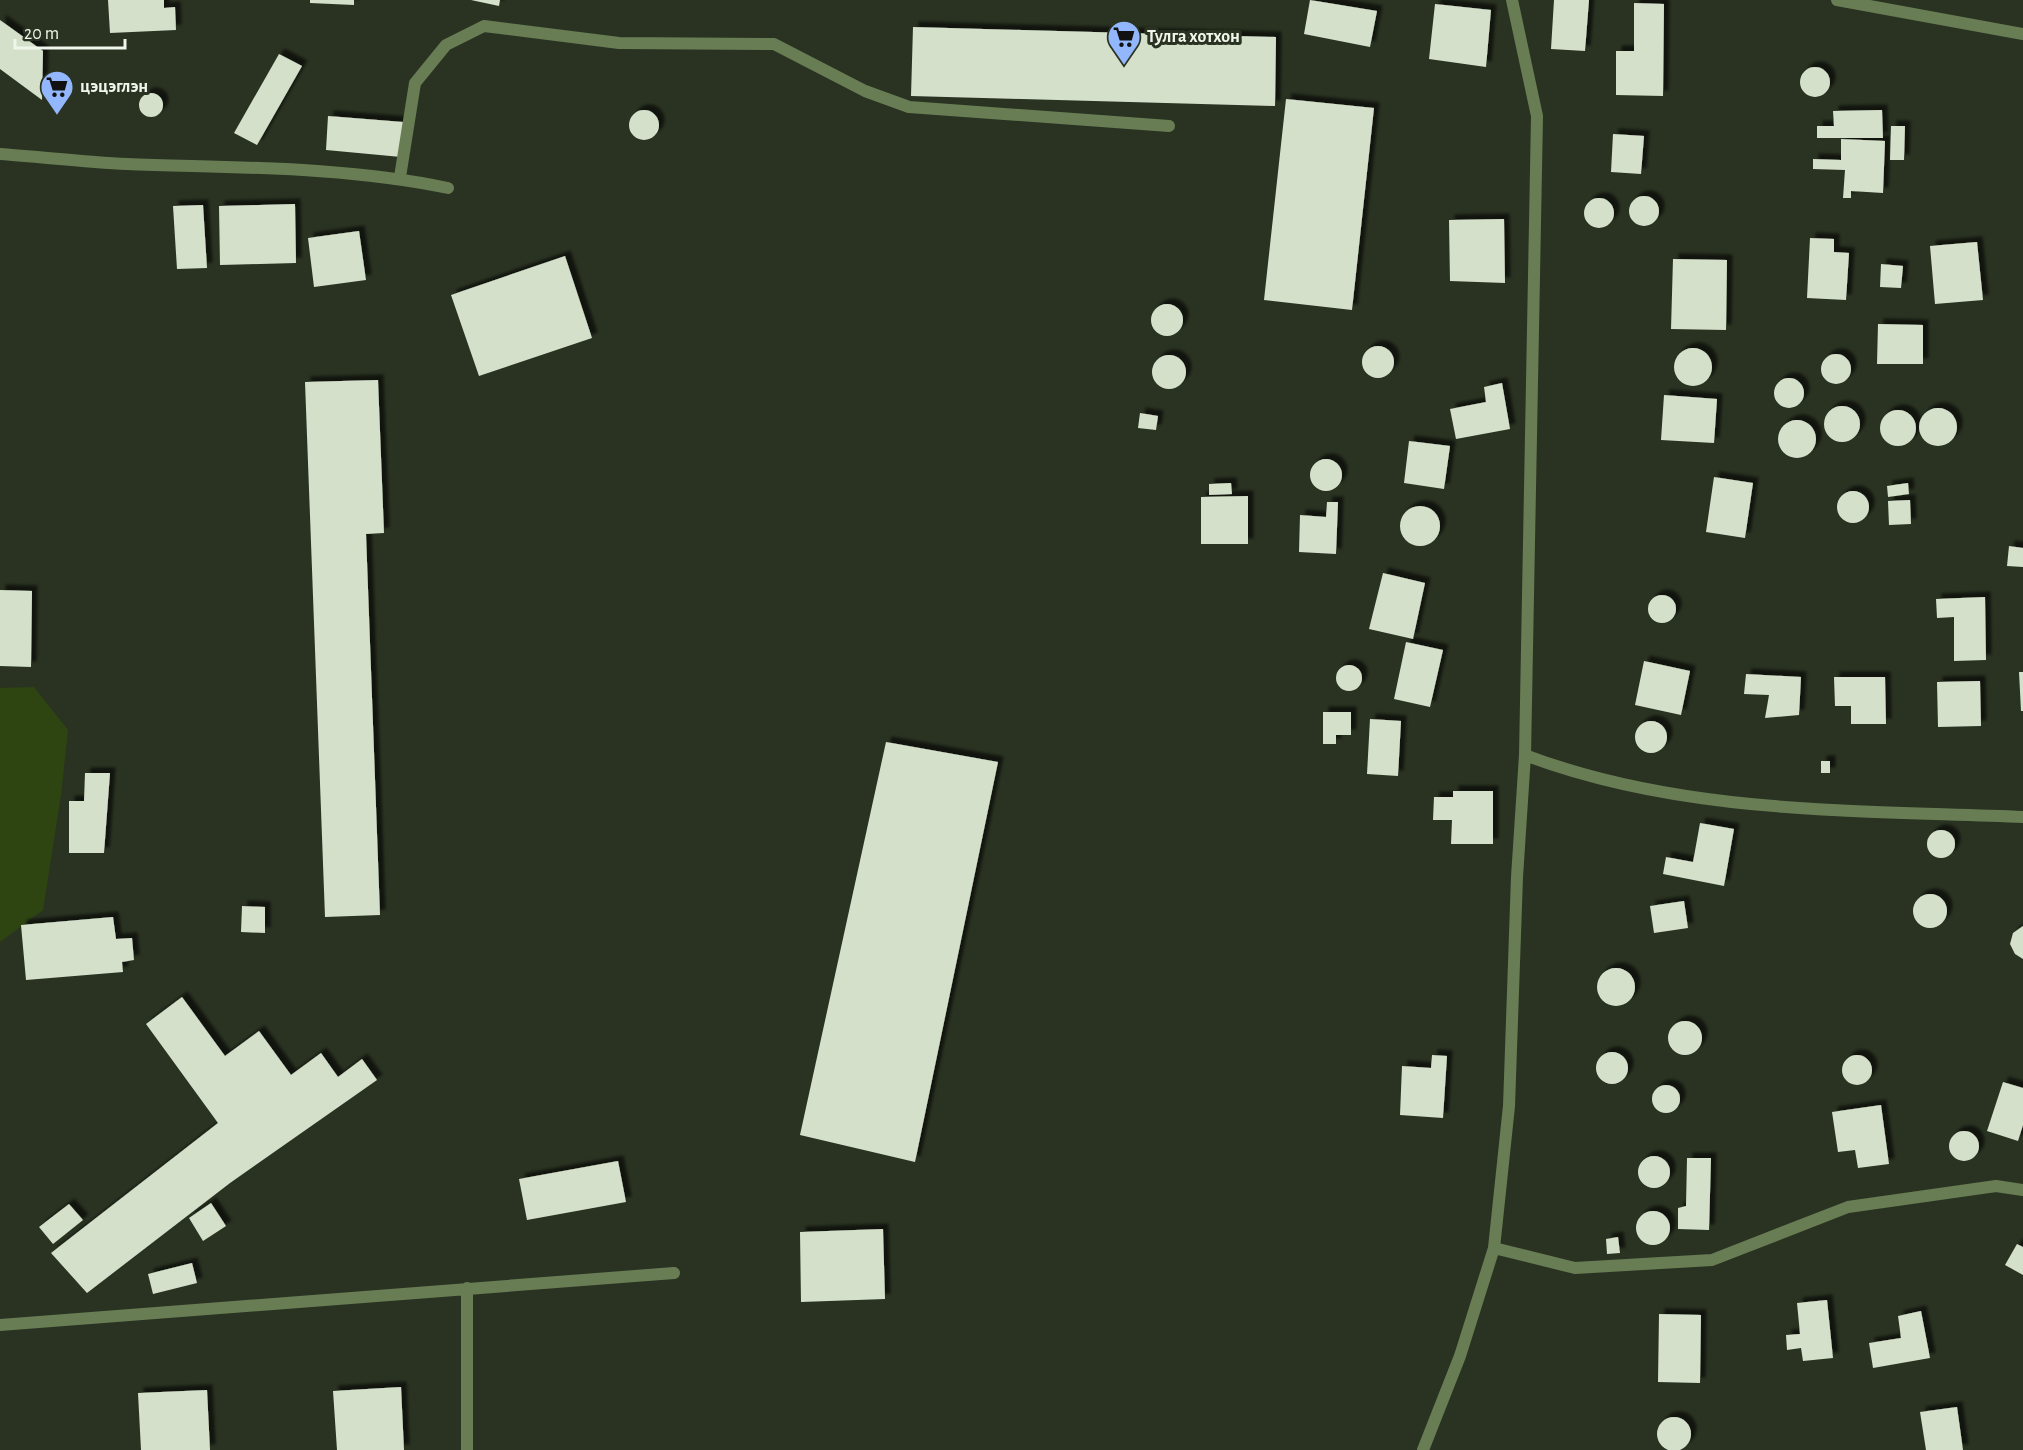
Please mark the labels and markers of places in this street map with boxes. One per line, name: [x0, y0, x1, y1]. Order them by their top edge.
supermarket icon: Тулга хотхон: [1106, 19, 1142, 66]
place label: Тулга хотхон: [1147, 28, 1240, 46]
supermarket icon: цэцэглэн: [39, 69, 75, 116]
place label: цэцэглэн: [80, 78, 148, 96]

